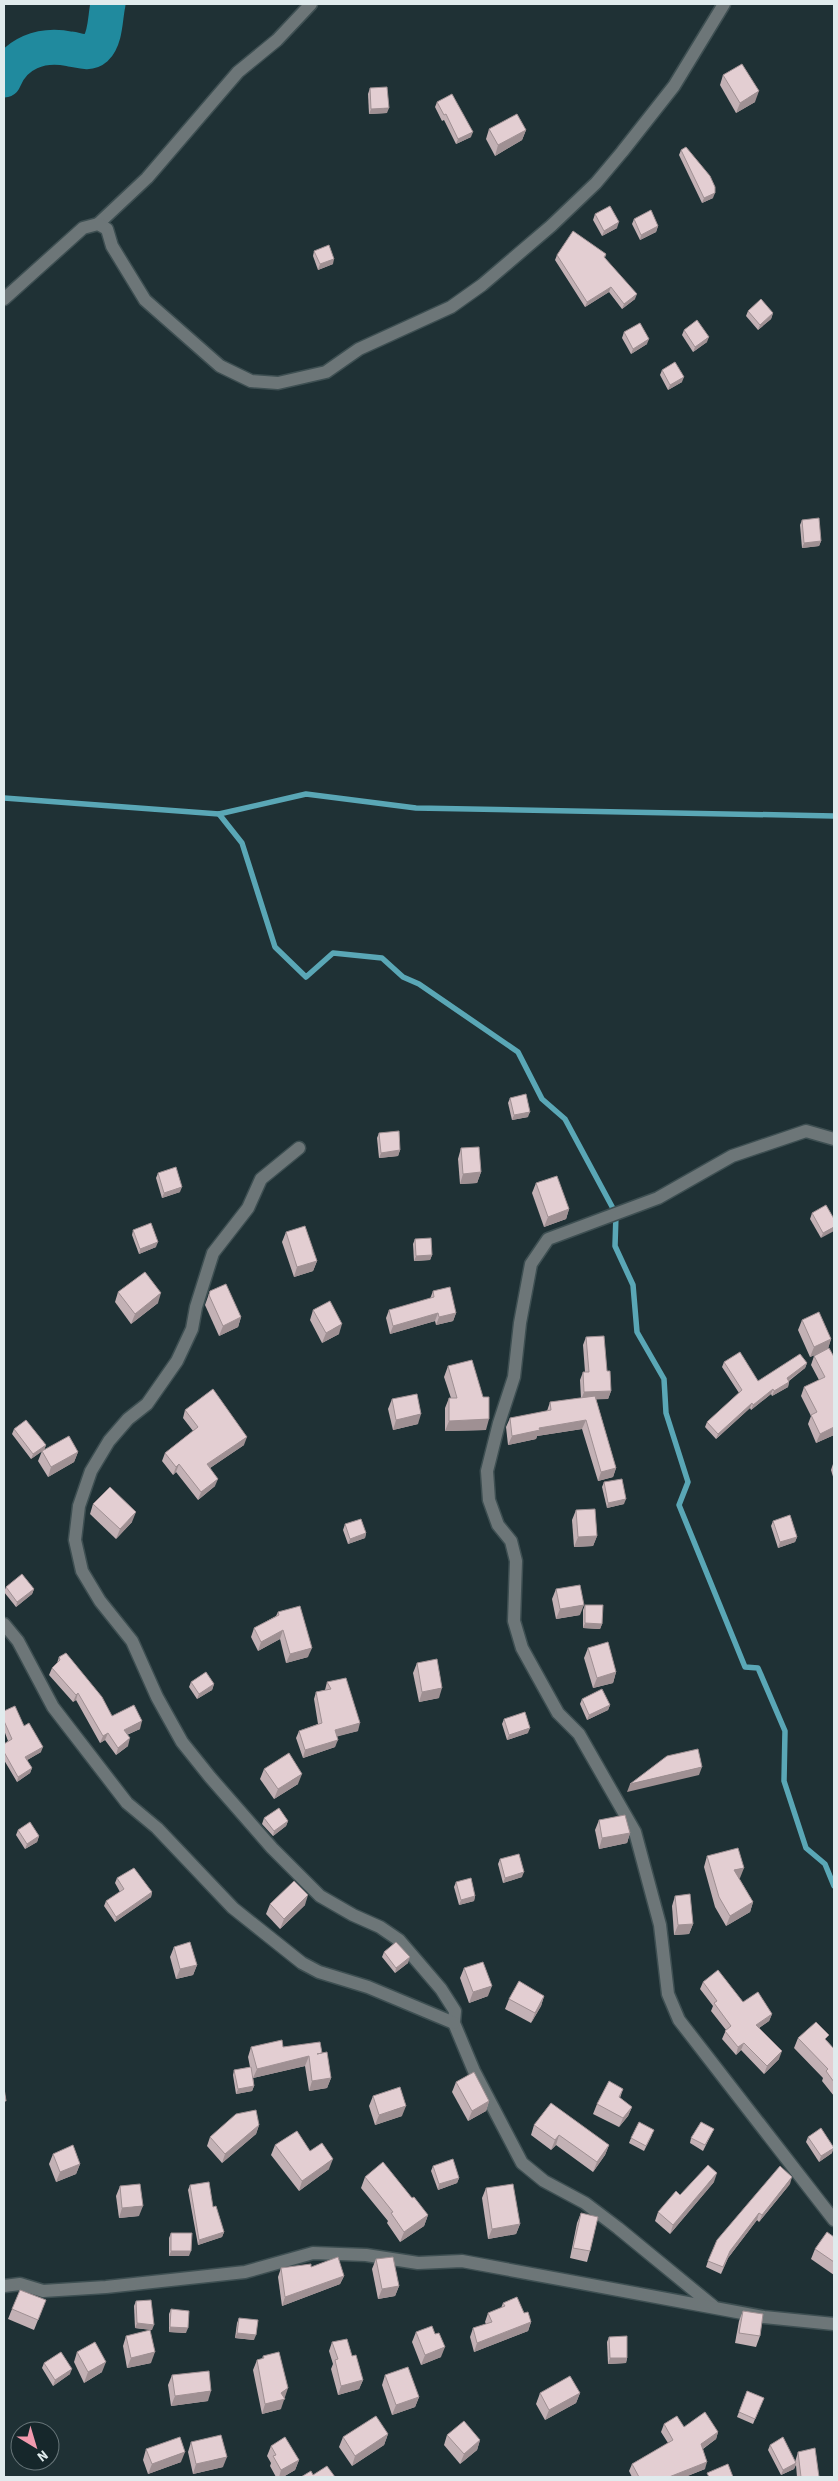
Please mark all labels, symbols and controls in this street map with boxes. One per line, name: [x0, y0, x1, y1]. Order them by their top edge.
north arrow: [10, 2421, 60, 2471]
text: N: [33, 2445, 52, 2466]

